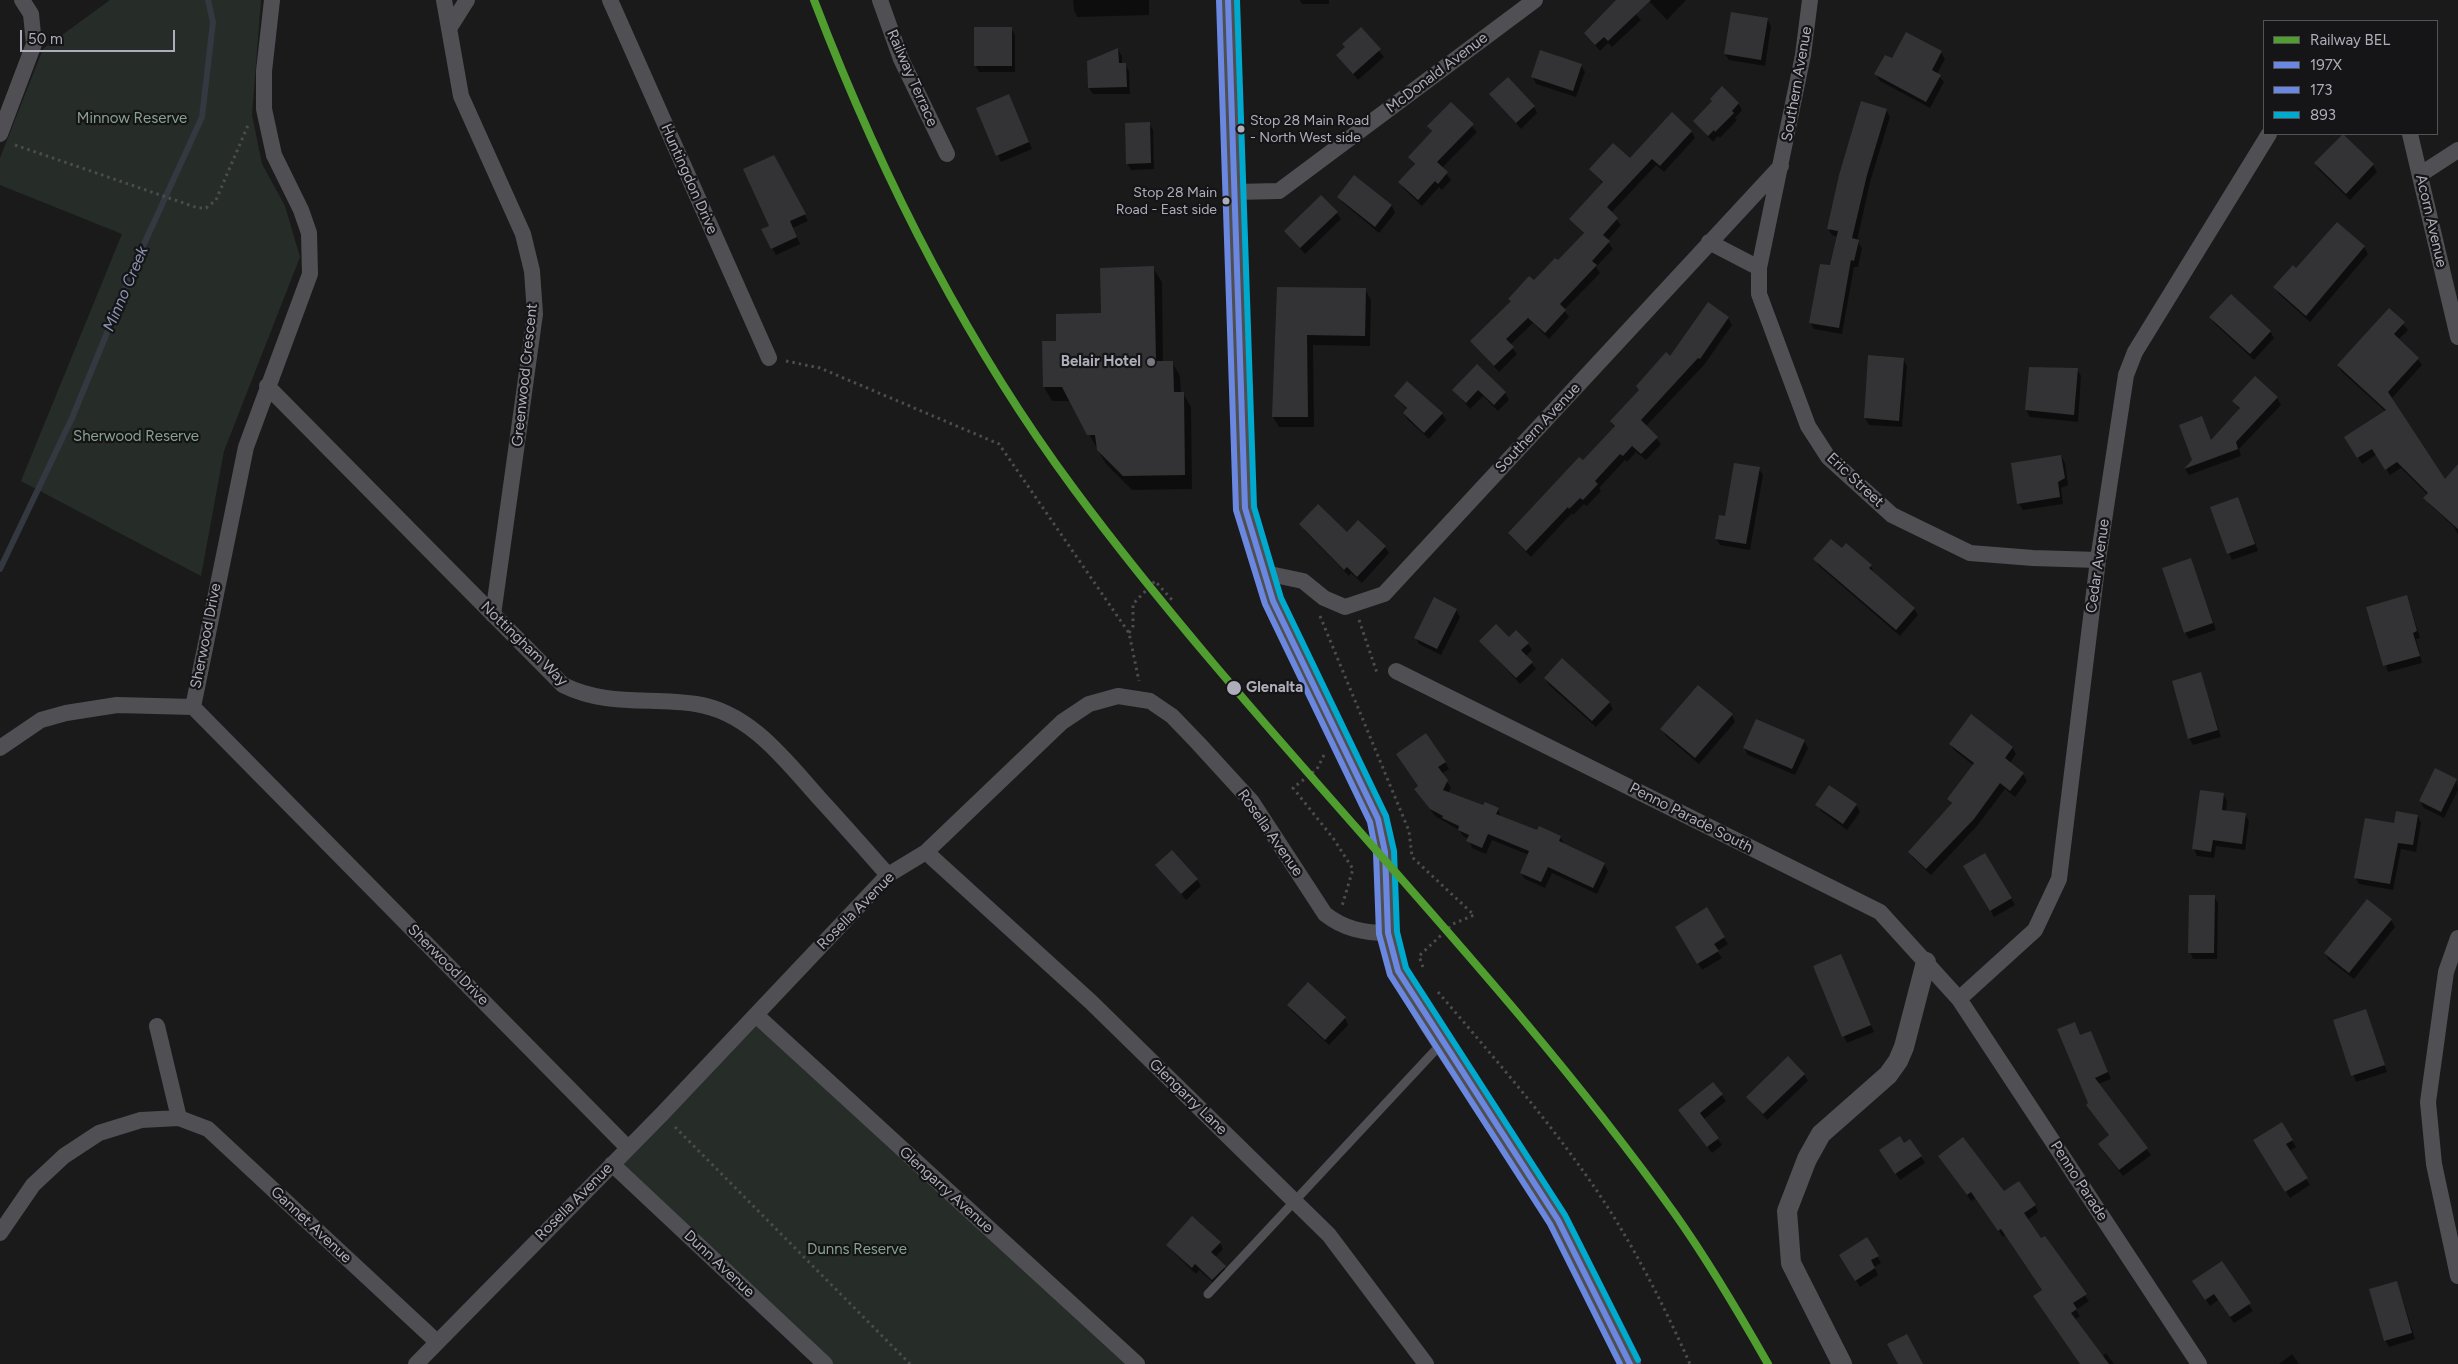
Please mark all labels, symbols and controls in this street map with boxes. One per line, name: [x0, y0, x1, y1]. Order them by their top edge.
scale bar: [22, 20, 178, 52]
legend: [2263, 20, 2438, 135]
street label: Southern Avenue: [1778, 25, 1816, 143]
street label: Railway Terrace: [883, 27, 941, 129]
street label: McDonald Avenue: [1383, 29, 1491, 117]
text: 50 m: [28, 30, 63, 48]
text: Railway BEL: [2310, 31, 2390, 49]
text: 197X: [2310, 56, 2342, 74]
text: 173: [2310, 81, 2332, 99]
text: 893: [2310, 106, 2336, 124]
park label: Minnow Reserve: [77, 110, 187, 128]
place label: Stop 28 Main Road - North West side: [1250, 113, 1369, 146]
street label: Huntingdon Drive: [657, 121, 721, 237]
marker: Stop 28 Main Road - North West side: [1236, 124, 1246, 134]
street label: Acorn Avenue: [2412, 173, 2450, 269]
place label: Stop 28 Main Road - East side: [1116, 185, 1217, 218]
marker: Stop 28 Main Road - East side: [1221, 196, 1231, 206]
water label: Minno Creek: [99, 244, 153, 334]
street label: Greenwood Crescent: [509, 302, 541, 448]
place label: Belair Hotel: [1061, 353, 1141, 371]
marker: Belair Hotel: [1145, 356, 1157, 368]
street label: Southern Avenue: [1492, 379, 1584, 477]
park label: Sherwood Reserve: [73, 428, 199, 446]
street label: Eric Street: [1823, 449, 1887, 511]
street label: Cedar Avenue: [2082, 518, 2114, 614]
street label: Sherwood Drive: [187, 582, 225, 690]
street label: Nottingham Way: [477, 598, 571, 690]
marker: Glenalta: [1225, 679, 1243, 697]
place label: Glenalta: [1246, 679, 1303, 697]
street label: Penno Parade South: [1626, 779, 1756, 857]
street label: Rosella Avenue: [1233, 786, 1307, 880]
street label: Rosella Avenue: [814, 869, 898, 953]
street label: Sherwood Drive: [404, 921, 492, 1009]
street label: Glengarry Lane: [1145, 1055, 1231, 1139]
street label: Penno Parade: [2046, 1138, 2112, 1224]
street label: Glengarry Avenue: [895, 1143, 997, 1237]
street label: Rosella Avenue: [532, 1160, 616, 1244]
street label: Gannet Avenue: [267, 1183, 355, 1267]
street label: Dunn Avenue: [680, 1227, 758, 1301]
park label: Dunns Reserve: [807, 1241, 907, 1259]

